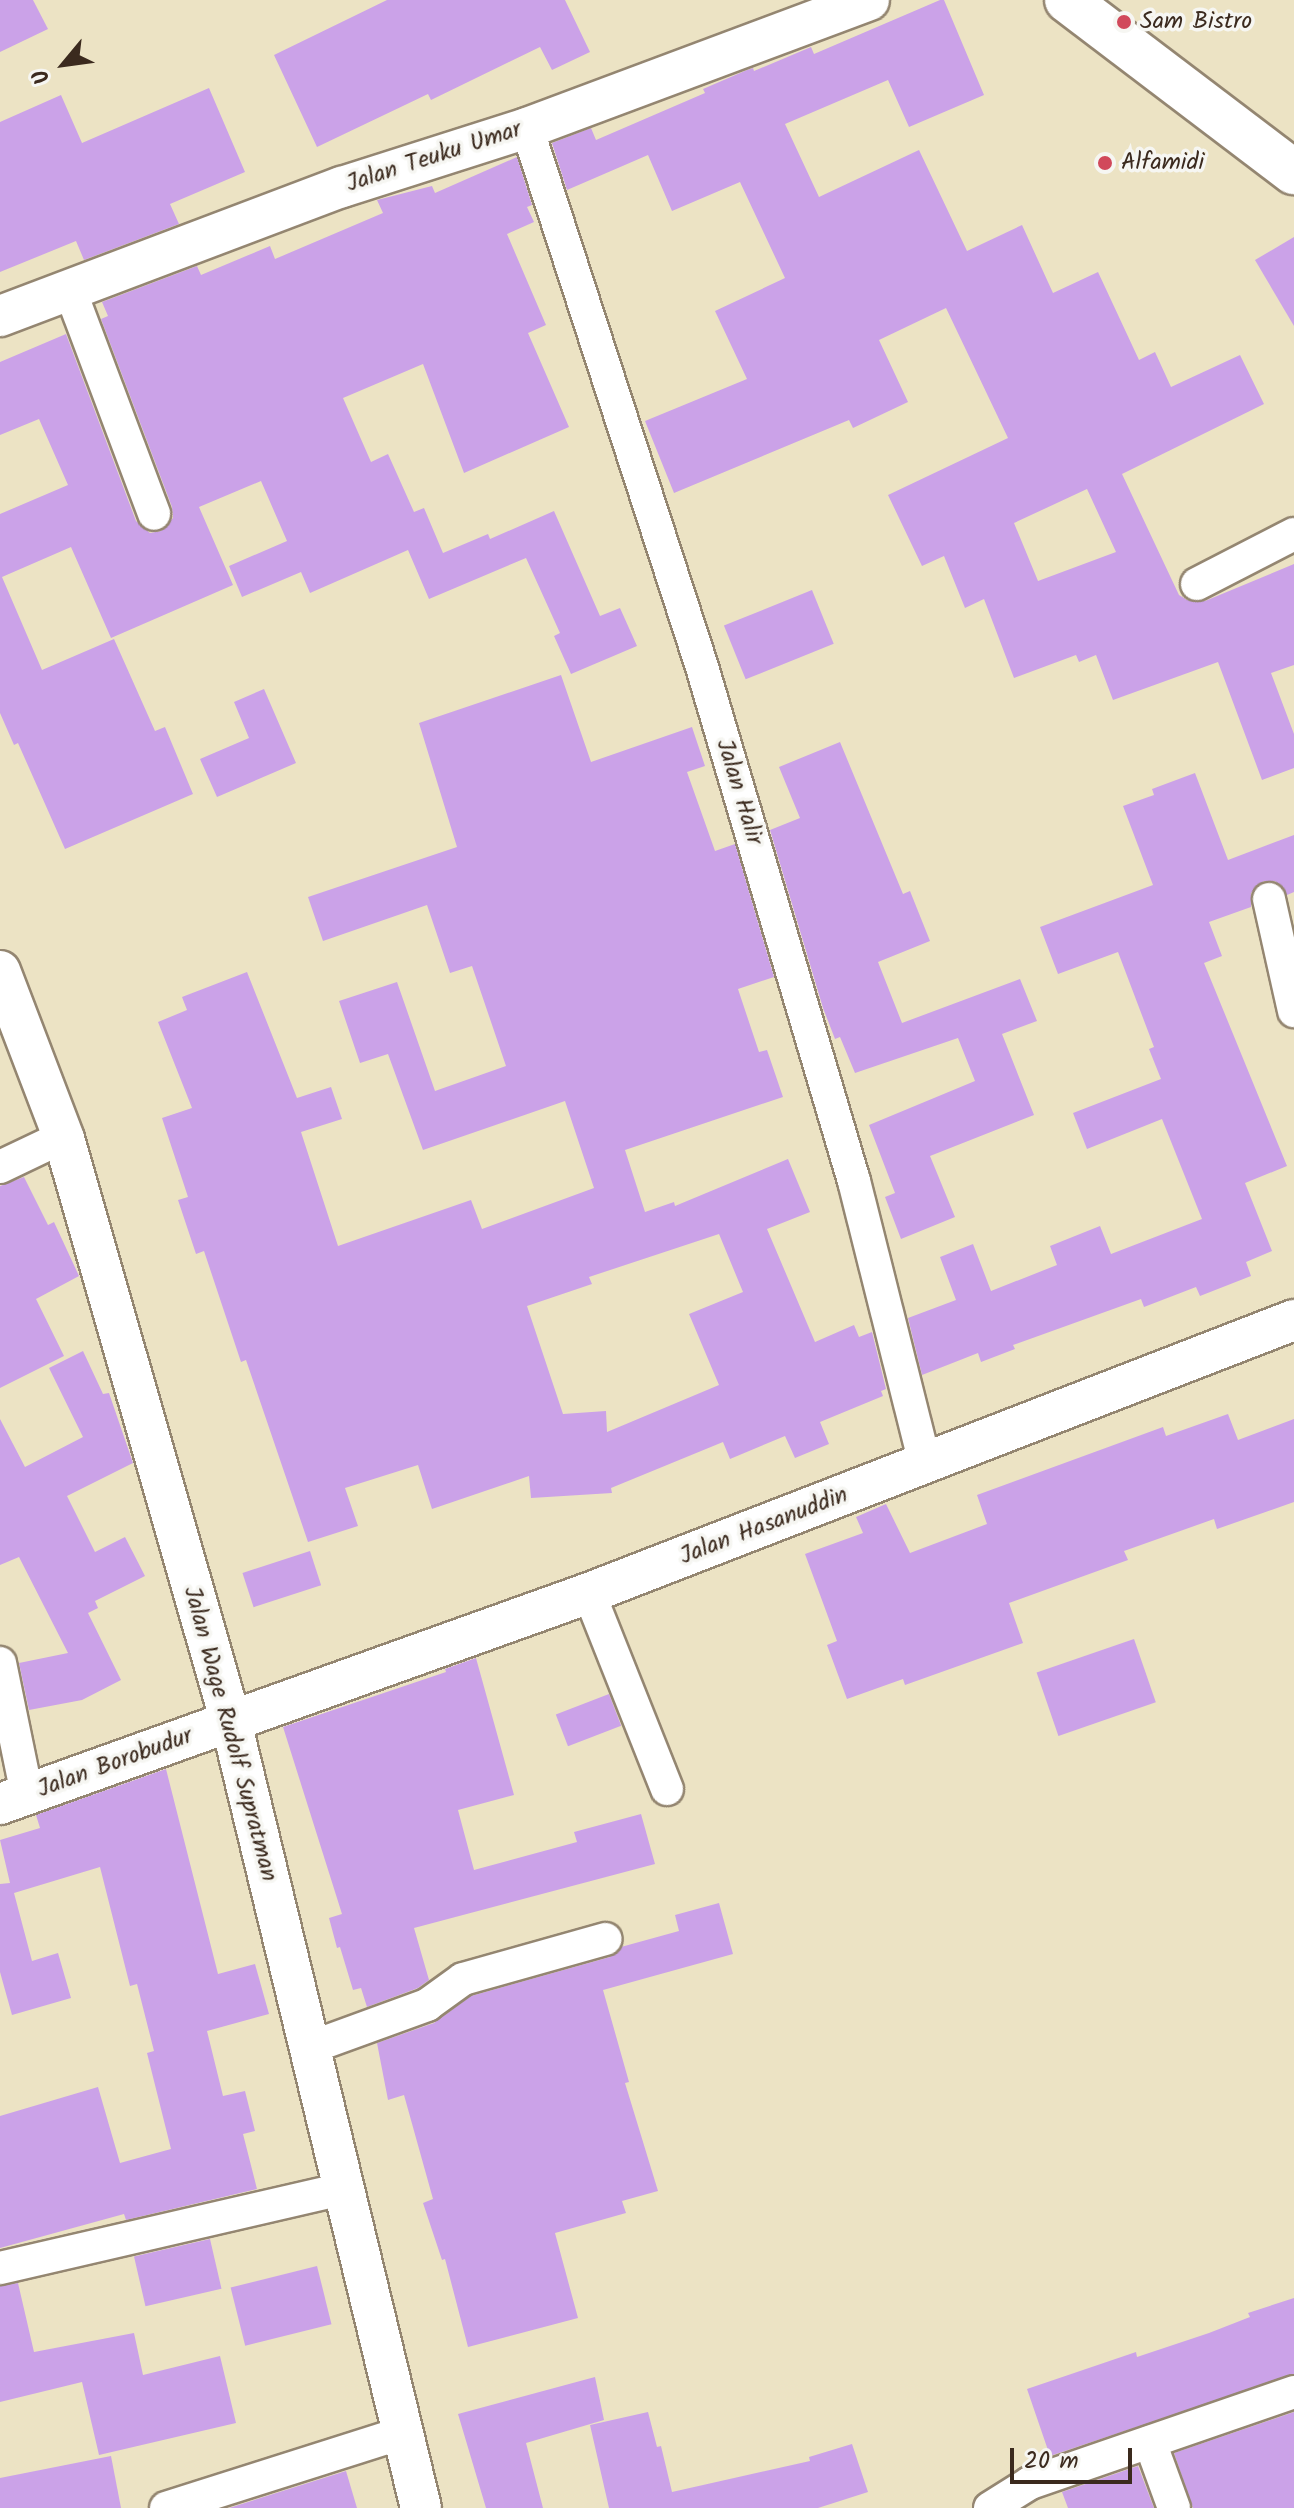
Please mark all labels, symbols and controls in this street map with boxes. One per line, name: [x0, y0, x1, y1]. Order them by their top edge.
place label: Sam Bistro: [1140, 8, 1252, 36]
marker: Sam Bistro: [1115, 13, 1133, 31]
north arrow: [24, 24, 104, 104]
text: U: [24, 62, 61, 90]
street label: Jalan Teuku Umar: [343, 115, 525, 199]
place label: Alfamidi: [1121, 149, 1204, 177]
marker: Alfamidi: [1096, 154, 1114, 172]
street label: Jalan Halir: [709, 736, 769, 848]
street label: Jalan Hasanuddin: [676, 1481, 852, 1571]
street label: Jalan Wage Rudolf Supratman: [177, 1583, 283, 1885]
street label: Jalan Borobudur: [34, 1722, 196, 1804]
scale bar: [1014, 2432, 1136, 2482]
text: 20 m: [1024, 2442, 1079, 2481]

